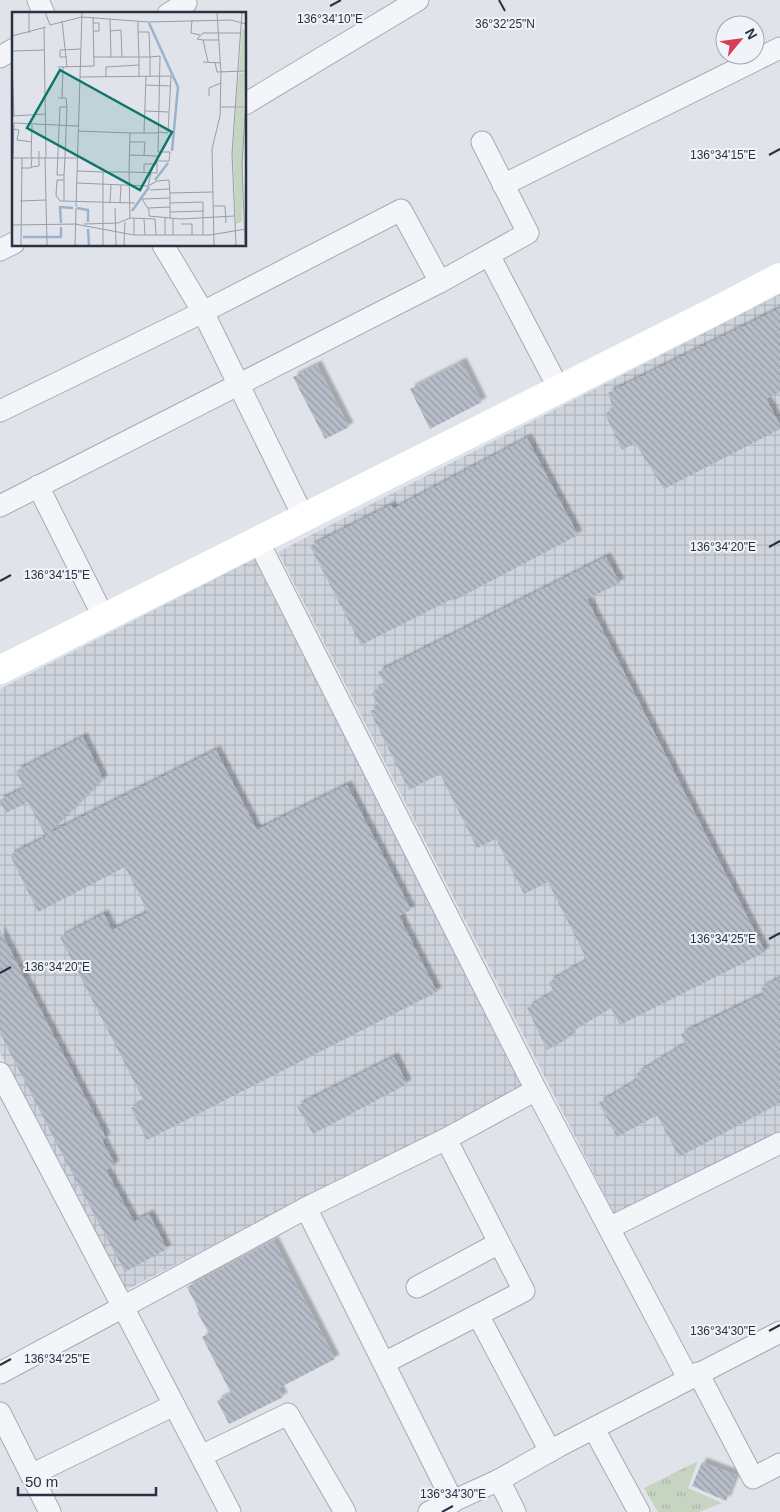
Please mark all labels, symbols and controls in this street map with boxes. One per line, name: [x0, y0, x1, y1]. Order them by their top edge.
inset map: [12, 12, 246, 246]
text: 136°34'10"E: [297, 12, 363, 26]
north arrow: [715, 15, 765, 65]
text: 36°32'25"N: [475, 17, 535, 31]
text: N: [742, 25, 761, 42]
text: 136°34'15"E: [690, 148, 756, 162]
text: 136°34'20"E: [690, 540, 756, 554]
text: 136°34'15"E: [24, 568, 90, 582]
text: 136°34'25"E: [690, 932, 756, 946]
text: 136°34'20"E: [24, 960, 90, 974]
text: 136°34'30"E: [690, 1324, 756, 1338]
text: 136°34'25"E: [24, 1352, 90, 1366]
scale bar: [18, 1464, 155, 1496]
text: 50 m: [25, 1473, 58, 1490]
text: 136°34'30"E: [420, 1487, 486, 1501]

